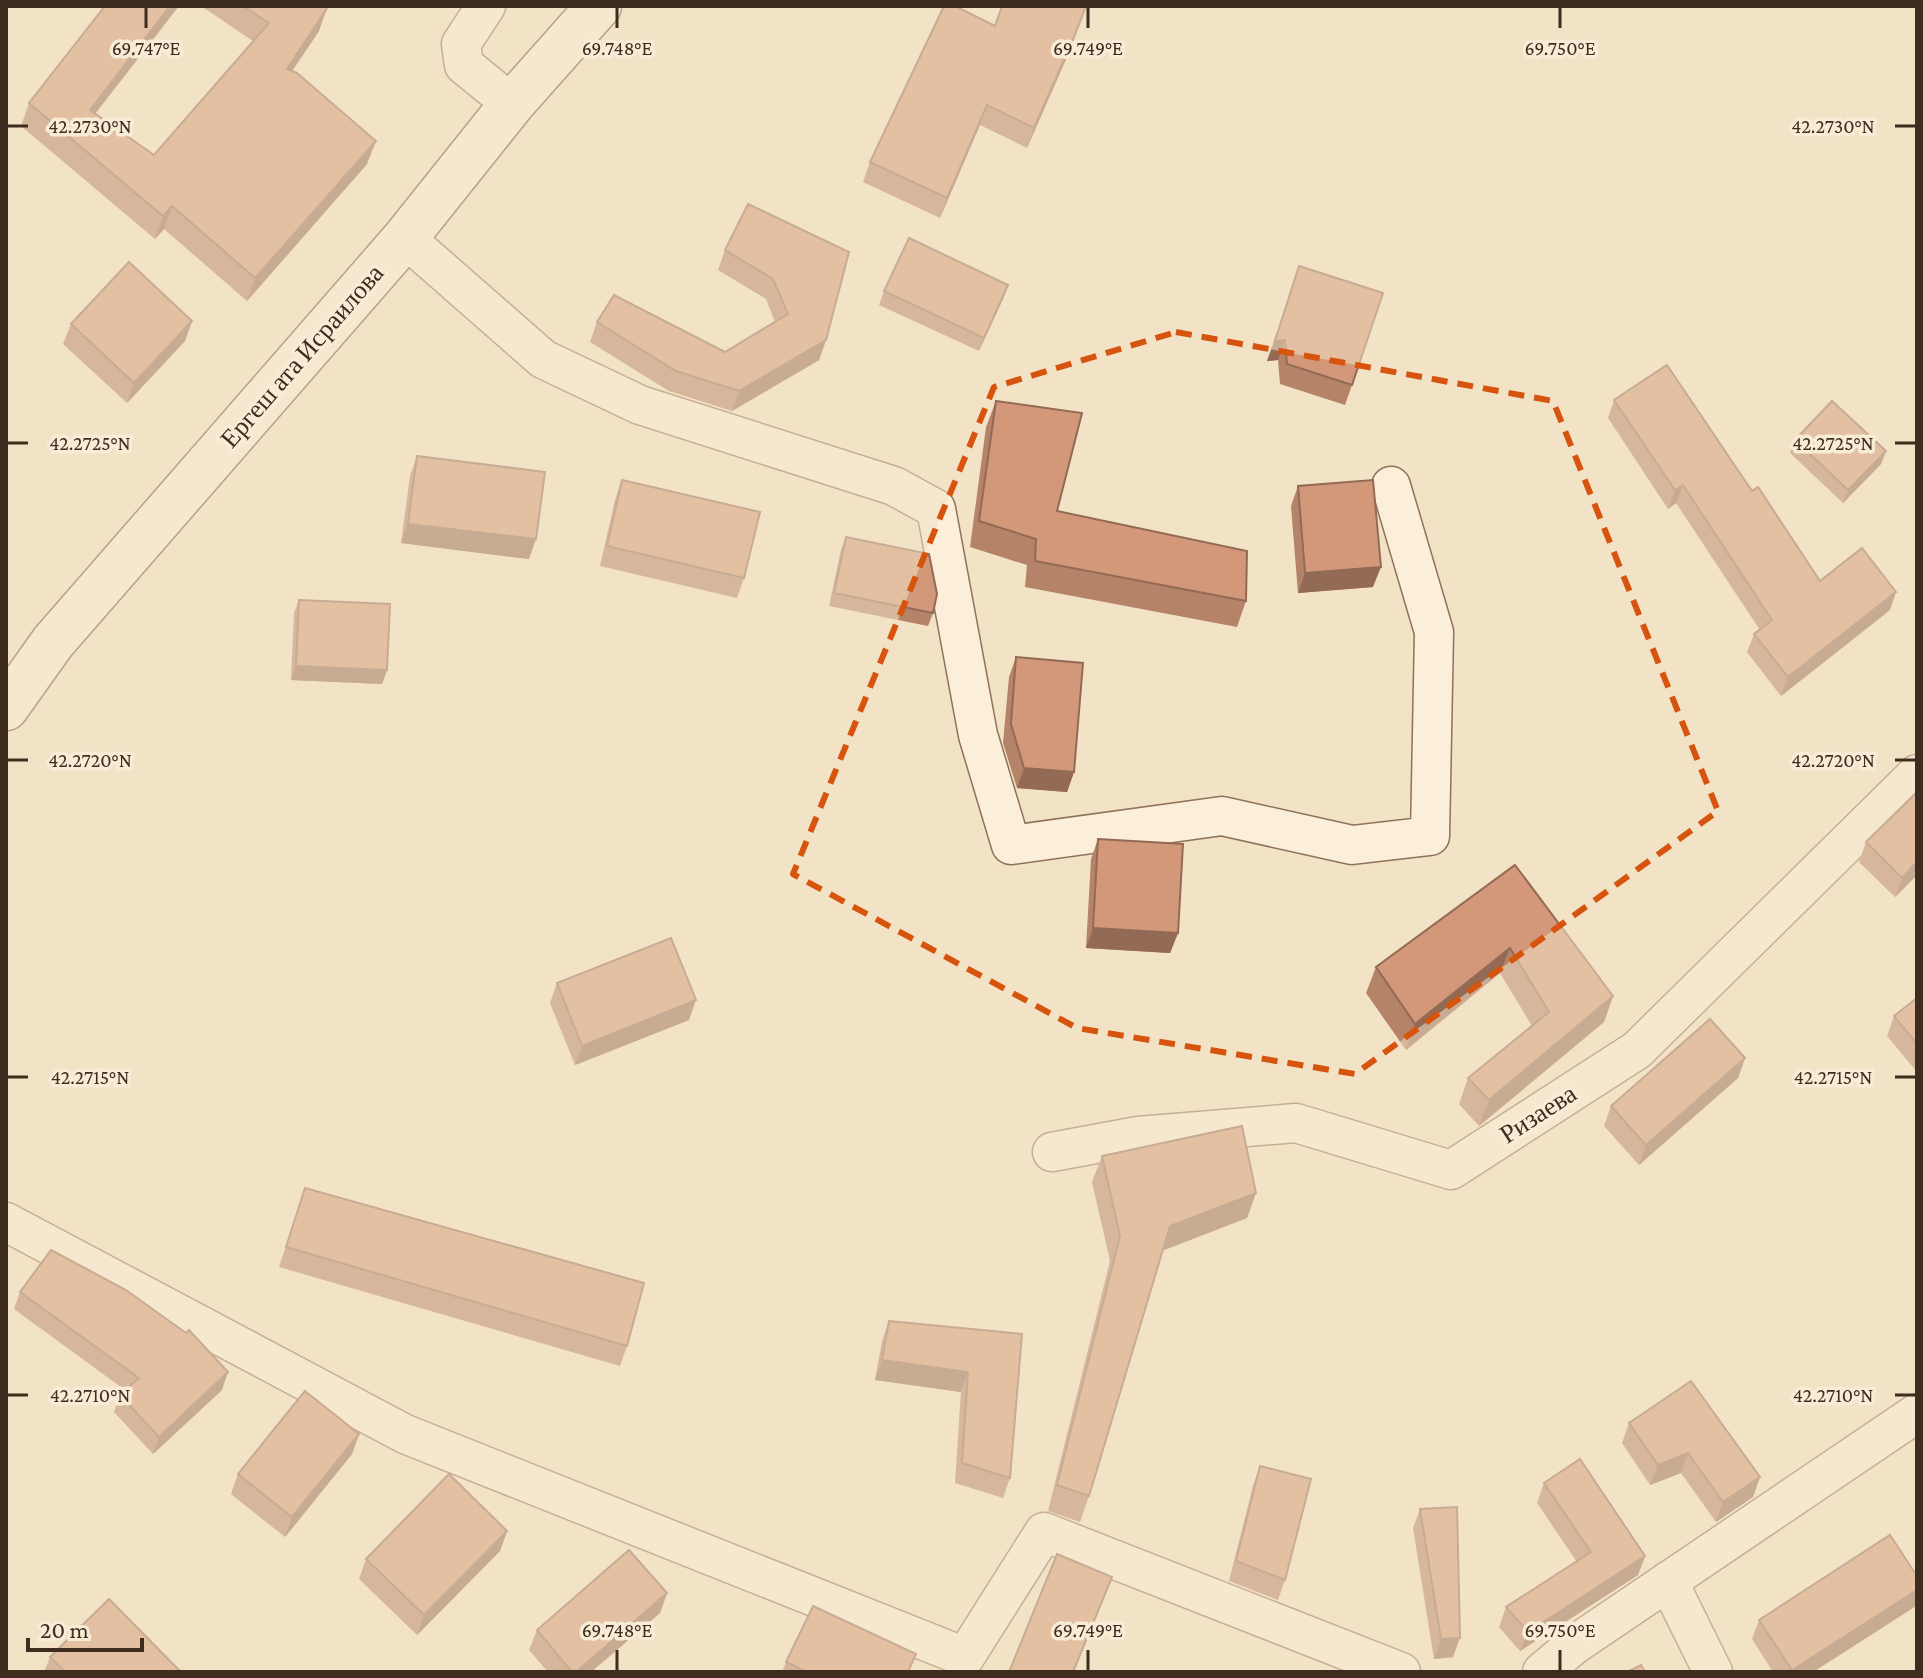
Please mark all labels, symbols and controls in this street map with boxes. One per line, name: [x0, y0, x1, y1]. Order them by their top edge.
text: 69.747°E: [112, 37, 181, 59]
text: 69.748°E: [582, 37, 652, 59]
text: 69.749°E: [1053, 37, 1123, 59]
text: 69.750°E: [1525, 37, 1596, 59]
text: 42.2730°N: [48, 115, 132, 137]
text: 42.2730°N: [1791, 115, 1875, 137]
street label: Ергеш ата Исраилова: [215, 258, 390, 453]
text: 42.2725°N: [49, 432, 131, 454]
text: 42.2725°N: [1792, 432, 1874, 454]
text: 42.2720°N: [48, 749, 132, 771]
text: 42.2720°N: [1791, 749, 1875, 771]
text: 42.2715°N: [51, 1066, 129, 1088]
text: 42.2715°N: [1794, 1066, 1872, 1088]
street label: Ризаева: [1494, 1078, 1582, 1149]
text: 42.2710°N: [50, 1384, 130, 1406]
text: 42.2710°N: [1793, 1384, 1873, 1406]
scale bar: [28, 1602, 142, 1652]
text: 20 m: [40, 1616, 89, 1643]
text: 69.748°E: [582, 1619, 652, 1641]
text: 69.749°E: [1053, 1619, 1123, 1641]
text: 69.750°E: [1525, 1619, 1596, 1641]

